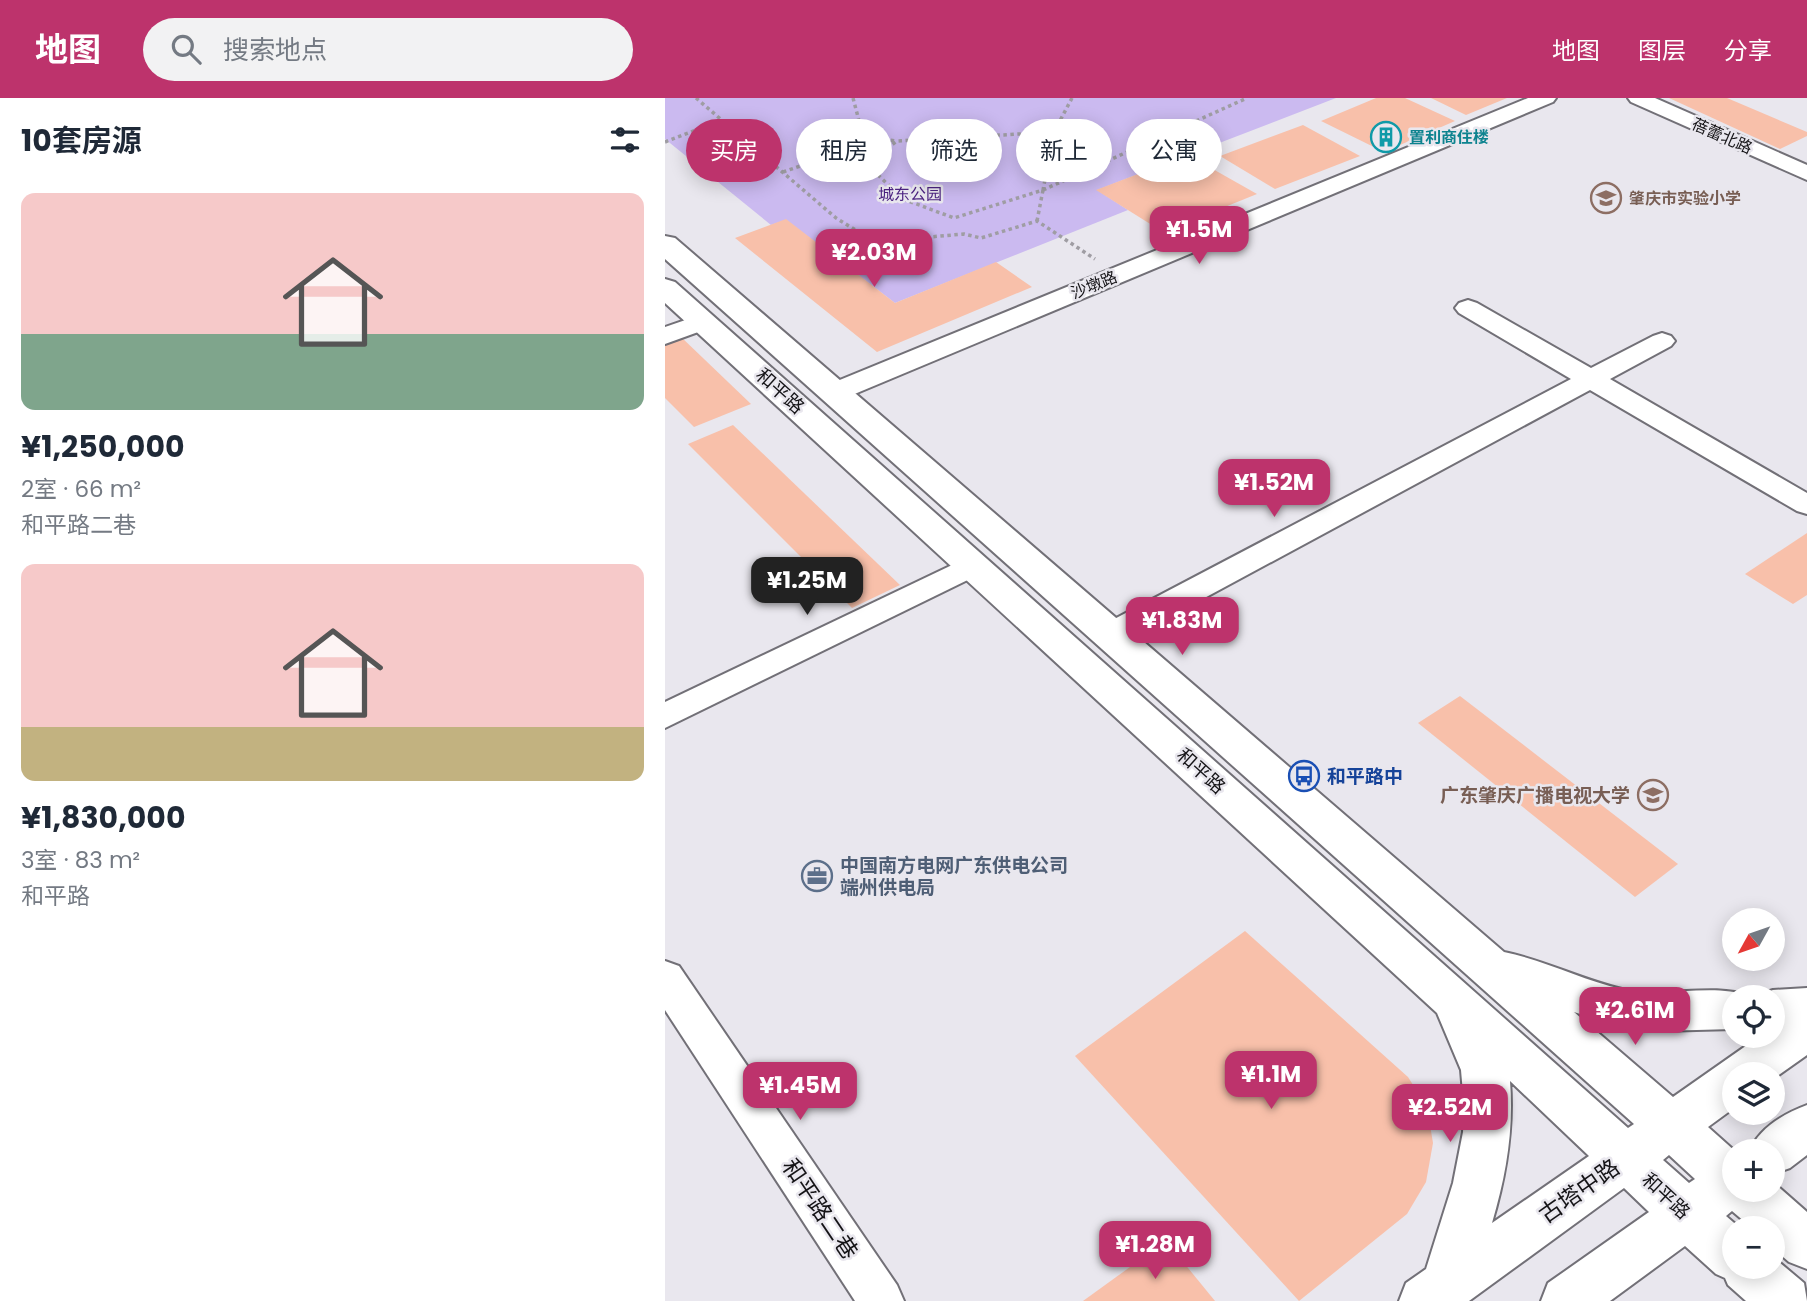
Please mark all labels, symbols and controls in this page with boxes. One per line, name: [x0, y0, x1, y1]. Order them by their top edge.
search box: [143, 18, 633, 81]
text: 地图: [35, 26, 101, 73]
icon: search: [167, 30, 205, 68]
text: 搜索地点: [223, 32, 327, 68]
text: 地图: [1552, 34, 1600, 67]
text: 图层: [1638, 34, 1686, 67]
text: 分享: [1724, 34, 1772, 67]
street label: 蓓蕾北路: [1688, 112, 1756, 160]
text: 10套房源: [21, 119, 142, 162]
chip: 买房: [686, 119, 782, 182]
chip: 租房: [796, 119, 892, 182]
chip: 筛选: [906, 119, 1002, 182]
chip: 新上: [1016, 119, 1112, 182]
chip: 公寓: [1126, 119, 1222, 182]
building icon: 置利商住楼: [1369, 120, 1403, 154]
icon: filters: [606, 121, 644, 159]
place label: 置利商住楼: [1409, 126, 1489, 149]
school or university icon: 肇庆市实验小学: [1589, 181, 1623, 215]
park label: 城东公园: [878, 183, 942, 206]
place label: 肇庆市实验小学: [1629, 187, 1741, 210]
pin: ¥1.5M: [1150, 206, 1248, 266]
text: ¥1.5M: [1166, 213, 1232, 245]
pin: ¥2.03M: [817, 230, 931, 289]
text: ¥2.03M: [831, 236, 917, 268]
icon: home: [270, 239, 396, 365]
street label: 沙墩路: [1067, 265, 1121, 305]
street label: 和平路: [750, 362, 810, 420]
text: ¥1,250,000: [21, 425, 185, 468]
pin: ¥1.52M: [1217, 460, 1331, 519]
text: ¥1.52M: [1234, 466, 1314, 498]
text: 2室 · 66 m²: [21, 473, 141, 505]
text: 和平路二巷: [21, 509, 136, 541]
pin: ¥1.25M: [750, 558, 864, 617]
text: ¥1.25M: [767, 564, 847, 596]
pin: ¥1.83M: [1125, 598, 1239, 657]
text: ¥1.83M: [1142, 604, 1222, 636]
icon: home: [270, 610, 396, 736]
street label: 和平路: [1171, 742, 1231, 800]
bus stop icon: 和平路中: [1287, 759, 1321, 793]
place label: 和平路中: [1327, 763, 1403, 790]
school or university icon: 广东肇庆广播电视大学: [1636, 778, 1670, 812]
place label: 广东肇庆广播电视大学: [1440, 782, 1630, 809]
text: ¥1,830,000: [21, 796, 185, 839]
text: 3室 · 83 m²: [21, 844, 140, 876]
place label: 中国南方电网广东供电公司 端州供电局: [840, 852, 1068, 901]
office icon: 中国南方电网广东供电公司 端州供电局: [800, 859, 834, 893]
text: 和平路: [21, 880, 90, 912]
north arrow: [1722, 908, 1785, 971]
map controls: [1722, 908, 1785, 1279]
button: locate: [1722, 985, 1785, 1048]
pin: ¥2.61M: [1578, 988, 1692, 1047]
text: ¥2.61M: [1595, 994, 1675, 1026]
pin: ¥1.1M: [1222, 1052, 1320, 1111]
text: ¥1.1M: [1241, 1058, 1301, 1090]
pin: ¥1.45M: [743, 1062, 857, 1122]
button: layers: [1722, 1062, 1785, 1125]
text: ¥1.45M: [759, 1069, 841, 1101]
pin: ¥2.52M: [1393, 1084, 1507, 1144]
text: ¥2.52M: [1408, 1091, 1492, 1123]
button: +: [1722, 1139, 1785, 1202]
street label: 和平路二巷: [775, 1152, 865, 1266]
street label: 古塔中路: [1532, 1152, 1626, 1230]
street label: 和平路: [1636, 1167, 1696, 1225]
button: −: [1722, 1216, 1785, 1279]
pin: ¥1.28M: [1098, 1222, 1212, 1281]
text: ¥1.28M: [1115, 1228, 1195, 1260]

